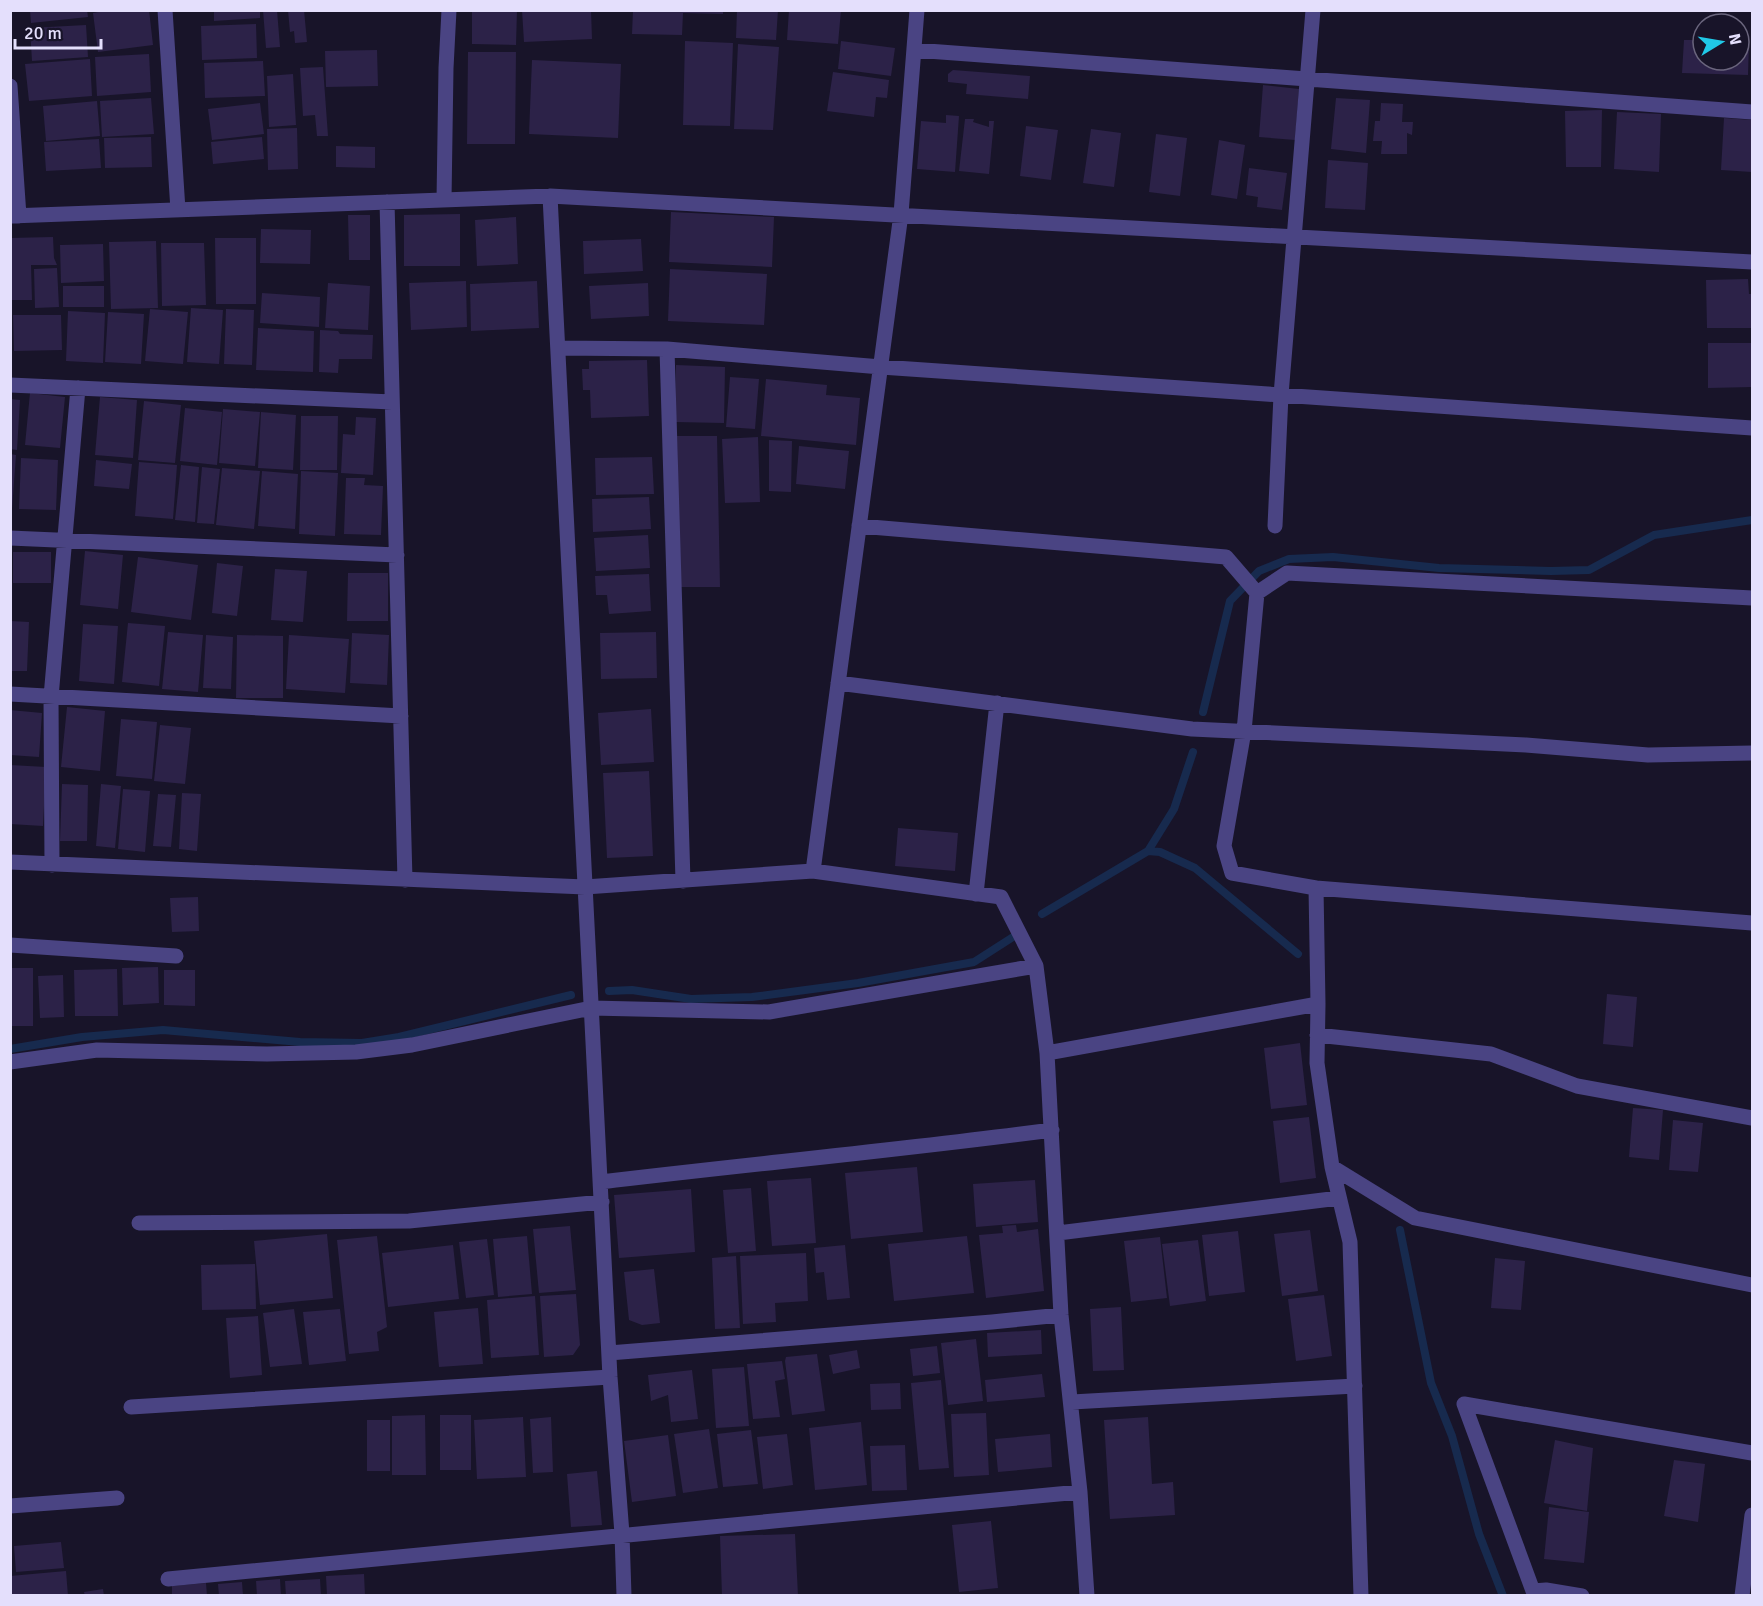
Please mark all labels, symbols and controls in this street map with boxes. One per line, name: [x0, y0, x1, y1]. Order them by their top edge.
scale bar: [15, 12, 100, 50]
north arrow: [1691, 12, 1751, 72]
text: 20 m: [24, 22, 62, 44]
text: N: [1724, 32, 1746, 47]

